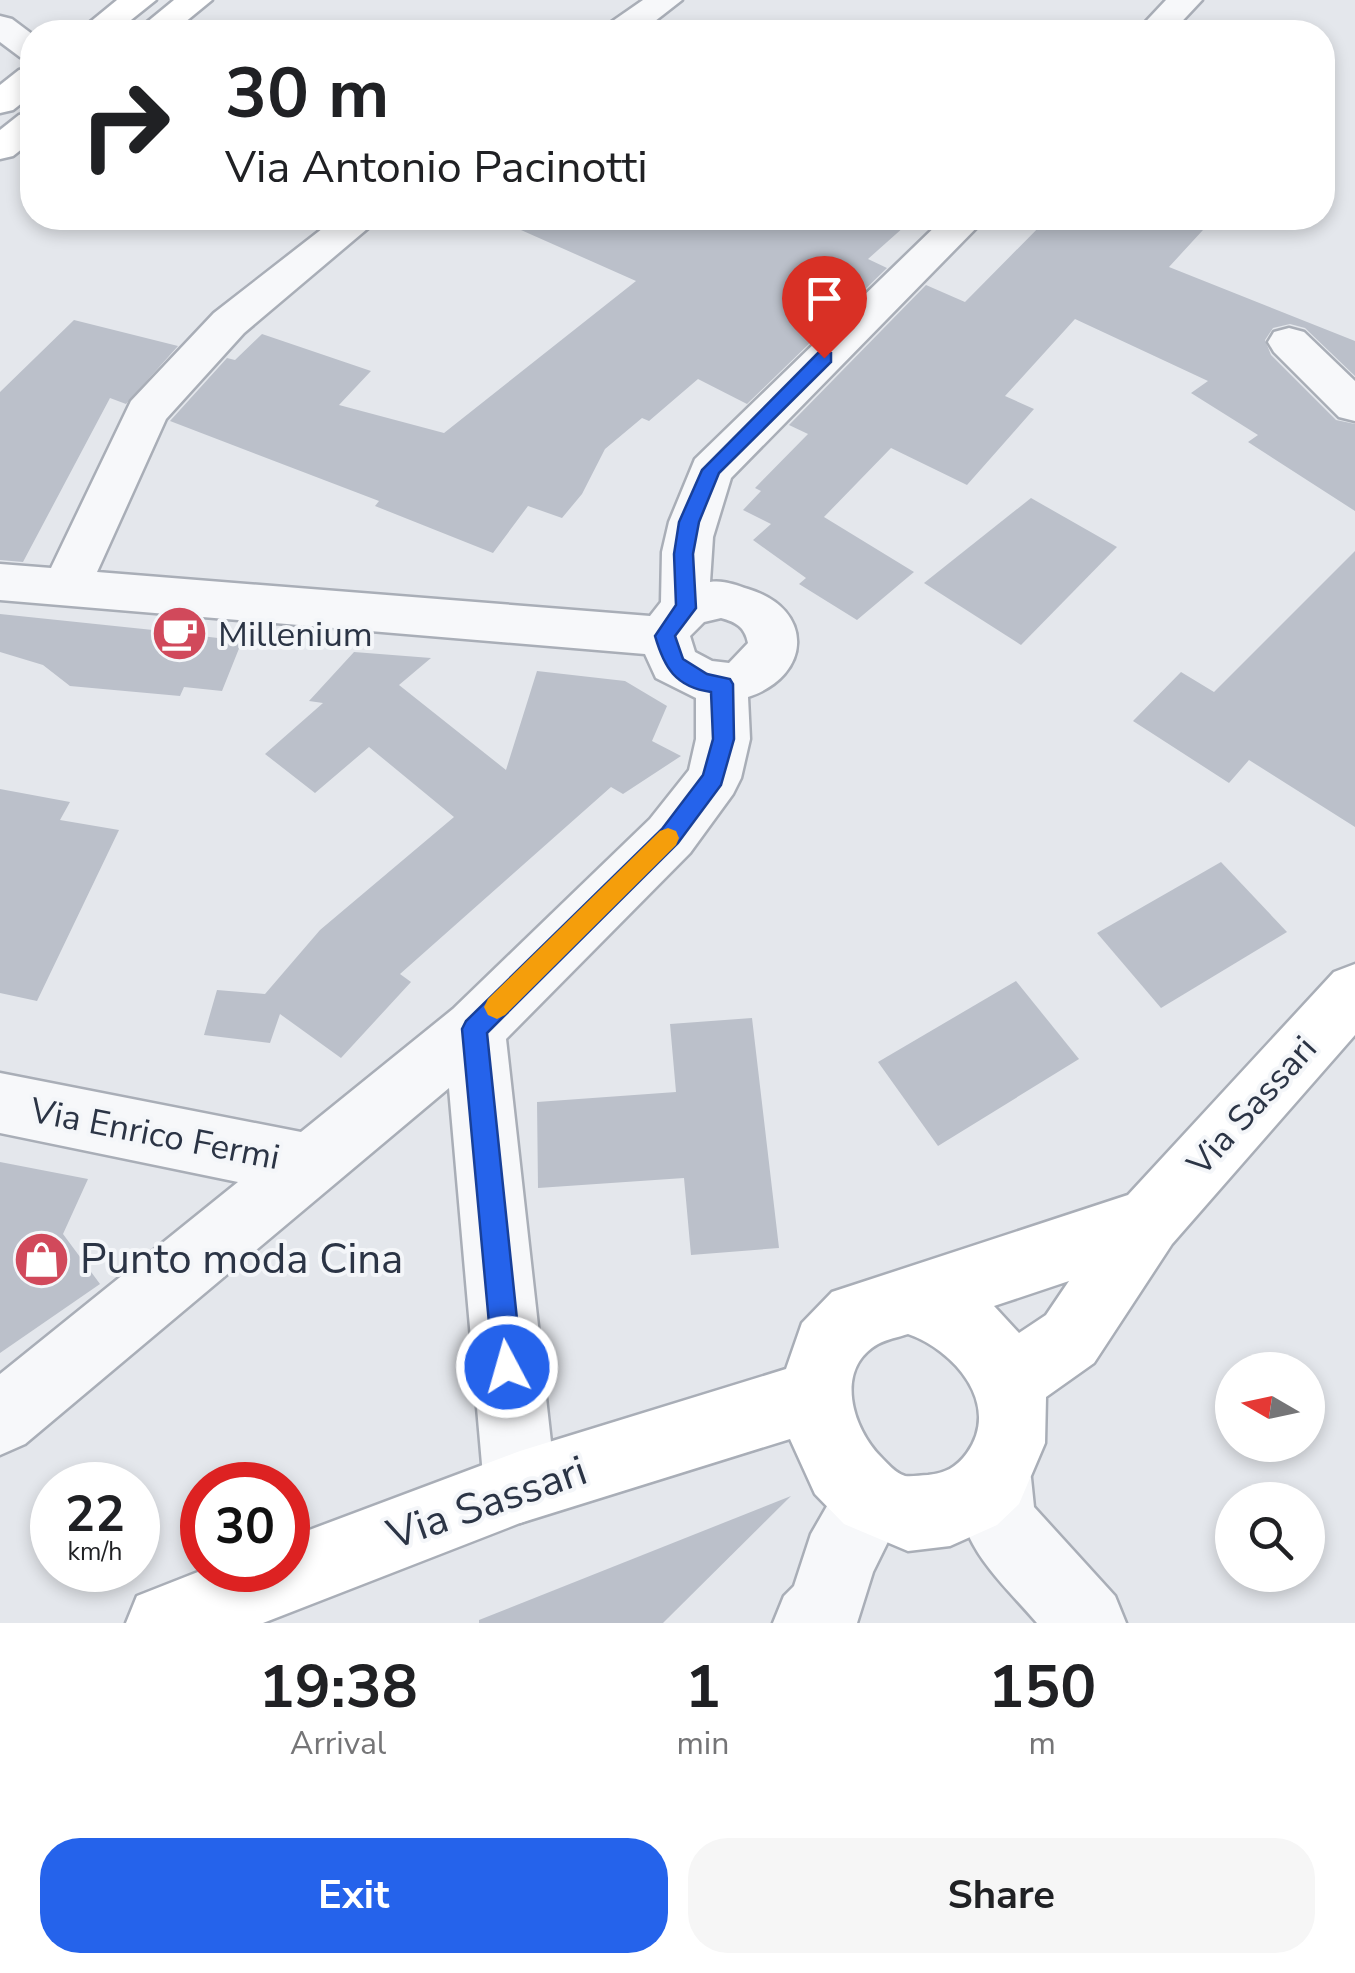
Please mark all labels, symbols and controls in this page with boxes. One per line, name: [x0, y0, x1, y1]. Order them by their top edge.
text: 30 m: [225, 46, 389, 142]
icon: right: [60, 60, 190, 190]
text: Via Antonio Pacinotti: [225, 137, 648, 198]
pin: [782, 256, 867, 359]
icon: arrive: [797, 271, 852, 326]
cafe icon: Millenium: [149, 604, 209, 664]
place label: Millenium: [218, 611, 373, 658]
street label: Via Sassari: [1176, 1026, 1327, 1187]
street label: Via Enrico Fermi: [25, 1087, 284, 1181]
shop icon: Punto moda Cina: [11, 1229, 71, 1289]
place label: Punto moda Cina: [80, 1231, 403, 1288]
position arrow: [455, 1315, 559, 1419]
north arrow: [1215, 1352, 1325, 1462]
map controls: [1215, 1352, 1325, 1592]
street label: Via Sassari: [379, 1442, 594, 1564]
speed limit sign: 30: [180, 1462, 310, 1592]
text: 22: [65, 1480, 125, 1549]
button: search: [1215, 1482, 1325, 1592]
text: km/h: [67, 1535, 123, 1569]
text: 19:38: [259, 1646, 418, 1728]
text: 1: [685, 1646, 721, 1728]
text: 150: [988, 1646, 1096, 1728]
text: Arrival: [290, 1722, 386, 1765]
text: min: [676, 1722, 729, 1765]
text: m: [1028, 1722, 1056, 1765]
button: Exit: [40, 1838, 668, 1953]
button: Share: [688, 1838, 1315, 1953]

